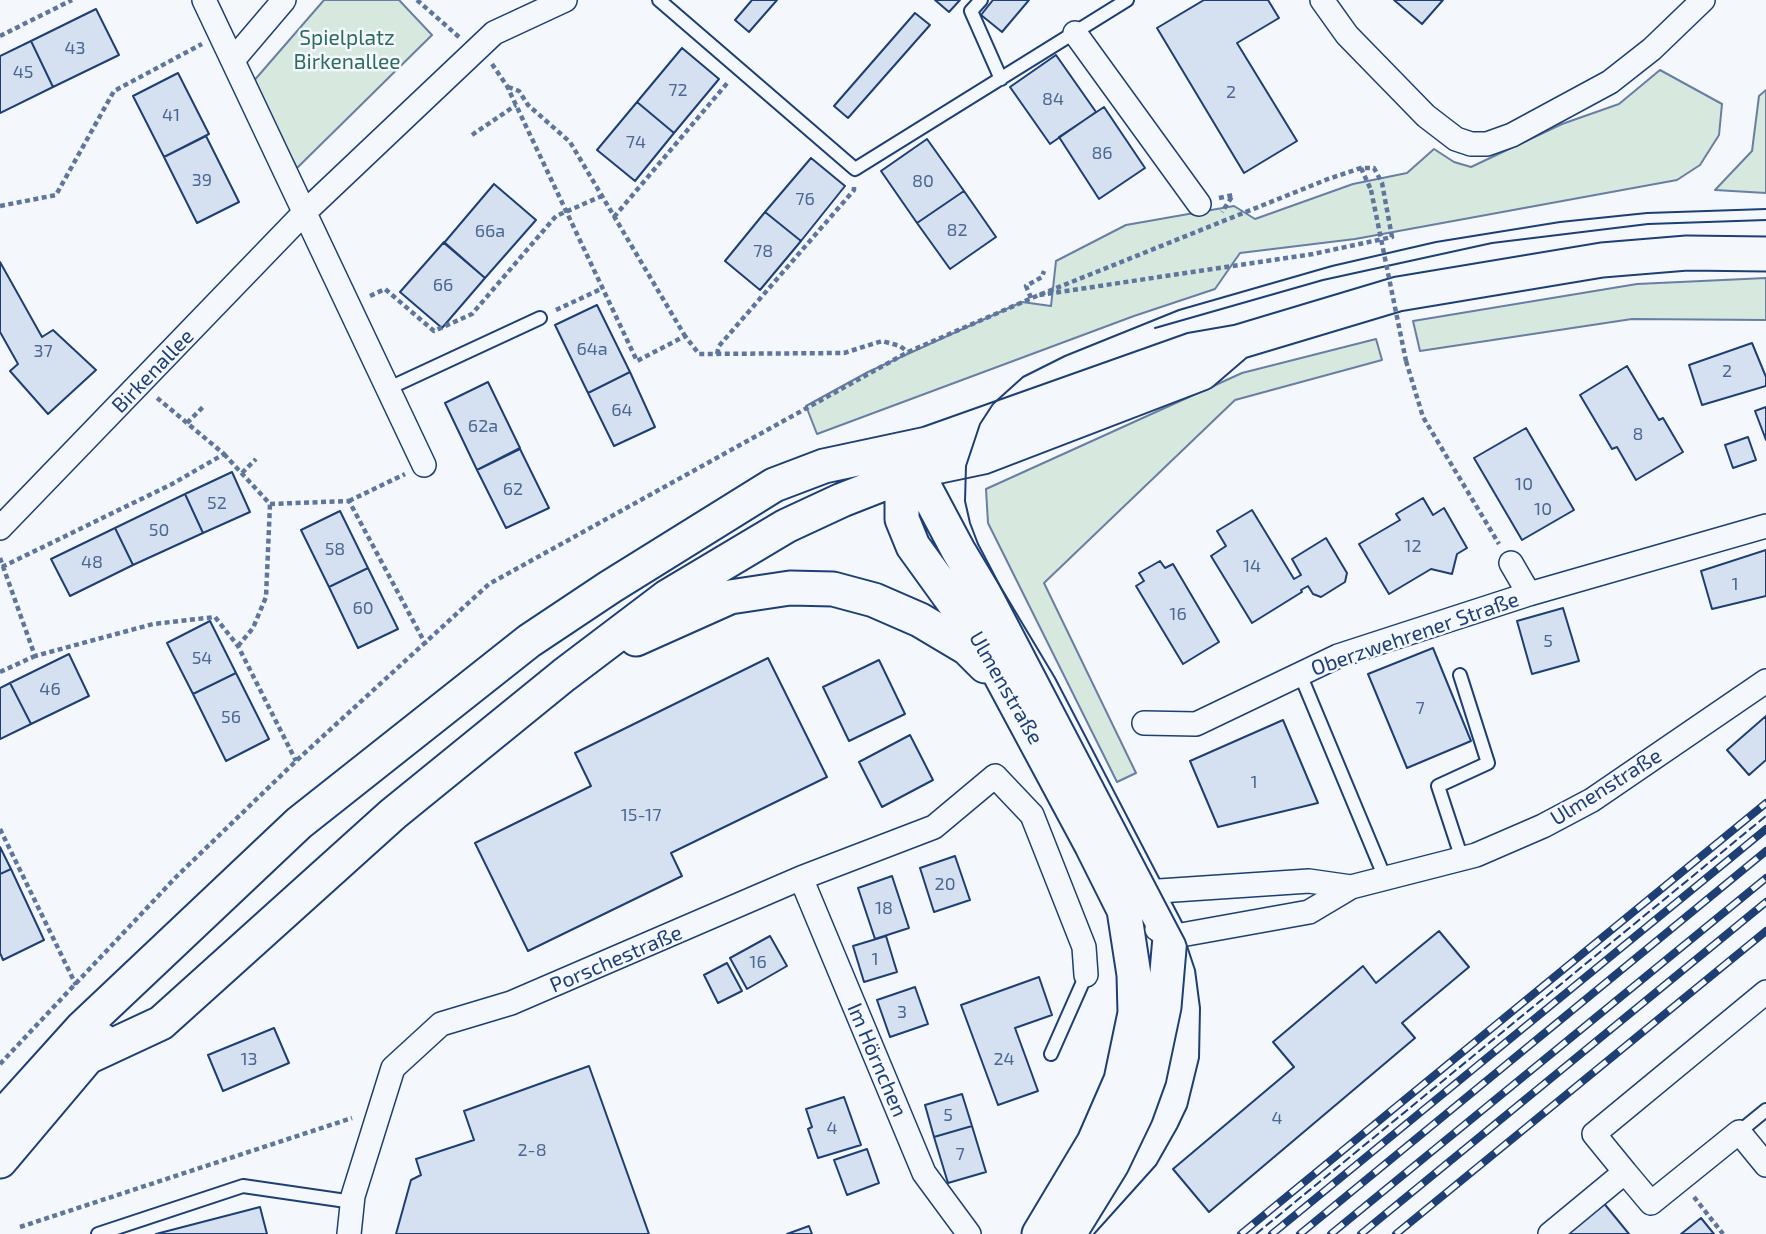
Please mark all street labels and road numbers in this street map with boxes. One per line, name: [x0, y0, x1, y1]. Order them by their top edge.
street label: Birkenallee: [107, 324, 199, 418]
street label: Oberzwehrener Straße: [1308, 587, 1522, 681]
street label: Ulmenstraße: [964, 627, 1048, 749]
street label: Ulmenstraße: [1546, 743, 1666, 831]
street label: Porschestraße: [546, 920, 686, 998]
street label: Im Hörnchen: [842, 999, 912, 1121]

